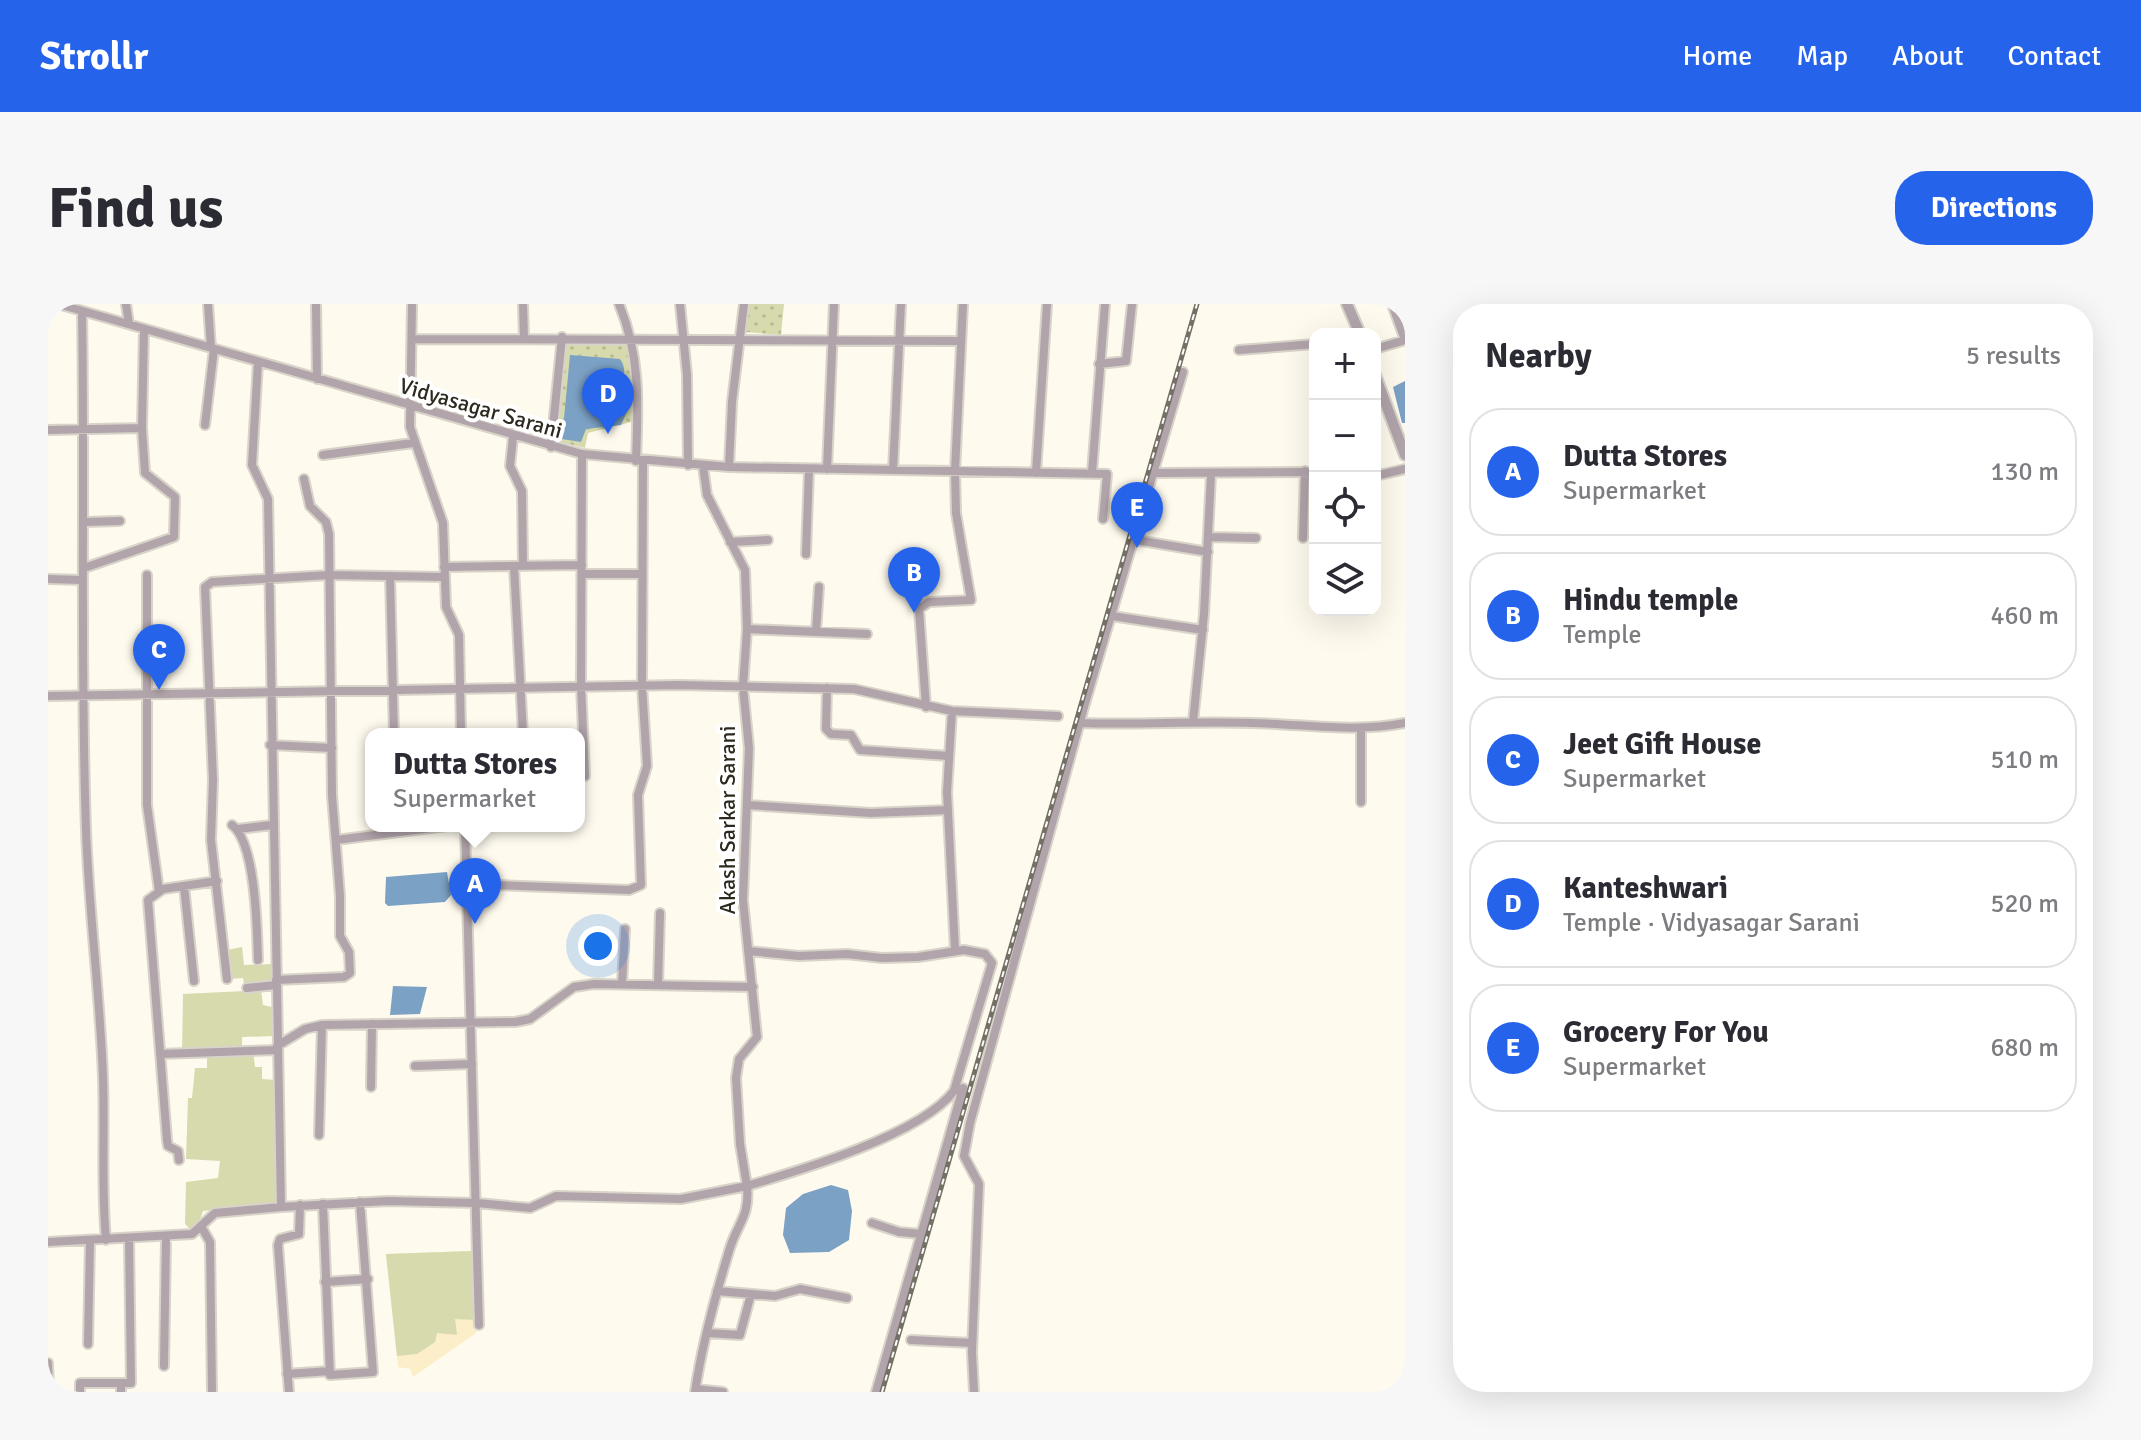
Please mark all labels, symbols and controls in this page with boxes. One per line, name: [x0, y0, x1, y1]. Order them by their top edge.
text: Strollr: [40, 33, 148, 80]
text: Home: [1683, 39, 1752, 73]
text: Map: [1796, 39, 1848, 73]
text: About: [1892, 39, 1964, 73]
text: Contact: [2008, 39, 2101, 73]
button: Directions: [1895, 171, 2093, 245]
text: Find us: [48, 174, 223, 243]
map controls: [1309, 328, 1381, 616]
button: +: [1309, 328, 1381, 400]
text: Nearby: [1485, 335, 1592, 377]
text: 5 results: [1966, 340, 2061, 372]
pin: D: [582, 368, 634, 434]
street label: Vidyasagar Sarani: [396, 372, 566, 444]
button: −: [1309, 400, 1381, 472]
text: Dutta Stores: [1563, 438, 1727, 475]
text: A: [1505, 456, 1521, 488]
text: 130 m: [1990, 456, 2059, 488]
button: locate: [1309, 472, 1381, 544]
text: Supermarket: [1563, 475, 1706, 507]
pin: E: [1111, 482, 1163, 548]
button: layers: [1309, 544, 1381, 616]
pin: B: [888, 547, 940, 613]
text: Hindu temple: [1563, 582, 1738, 619]
text: B: [1505, 600, 1521, 632]
text: 460 m: [1990, 600, 2059, 632]
text: Temple: [1563, 619, 1642, 651]
pin: C: [133, 624, 185, 690]
street label: Akash Sarkar Sarani: [714, 725, 741, 915]
text: Jeet Gift House: [1563, 726, 1761, 763]
popup: [365, 728, 585, 832]
text: C: [1505, 744, 1521, 776]
text: 510 m: [1990, 744, 2059, 776]
text: Dutta Stores: [393, 746, 557, 783]
text: Supermarket: [1563, 763, 1706, 795]
text: Supermarket: [393, 783, 536, 815]
pin: A: [449, 858, 501, 924]
text: Kanteshwari: [1563, 870, 1728, 907]
text: D: [1504, 888, 1522, 920]
text: 520 m: [1990, 888, 2059, 920]
text: Temple · Vidyasagar Sarani: [1563, 907, 1860, 939]
your location: [578, 926, 618, 966]
text: Grocery For You: [1563, 1014, 1769, 1051]
text: E: [1506, 1032, 1520, 1064]
text: 680 m: [1990, 1032, 2059, 1064]
text: Supermarket: [1563, 1051, 1706, 1083]

